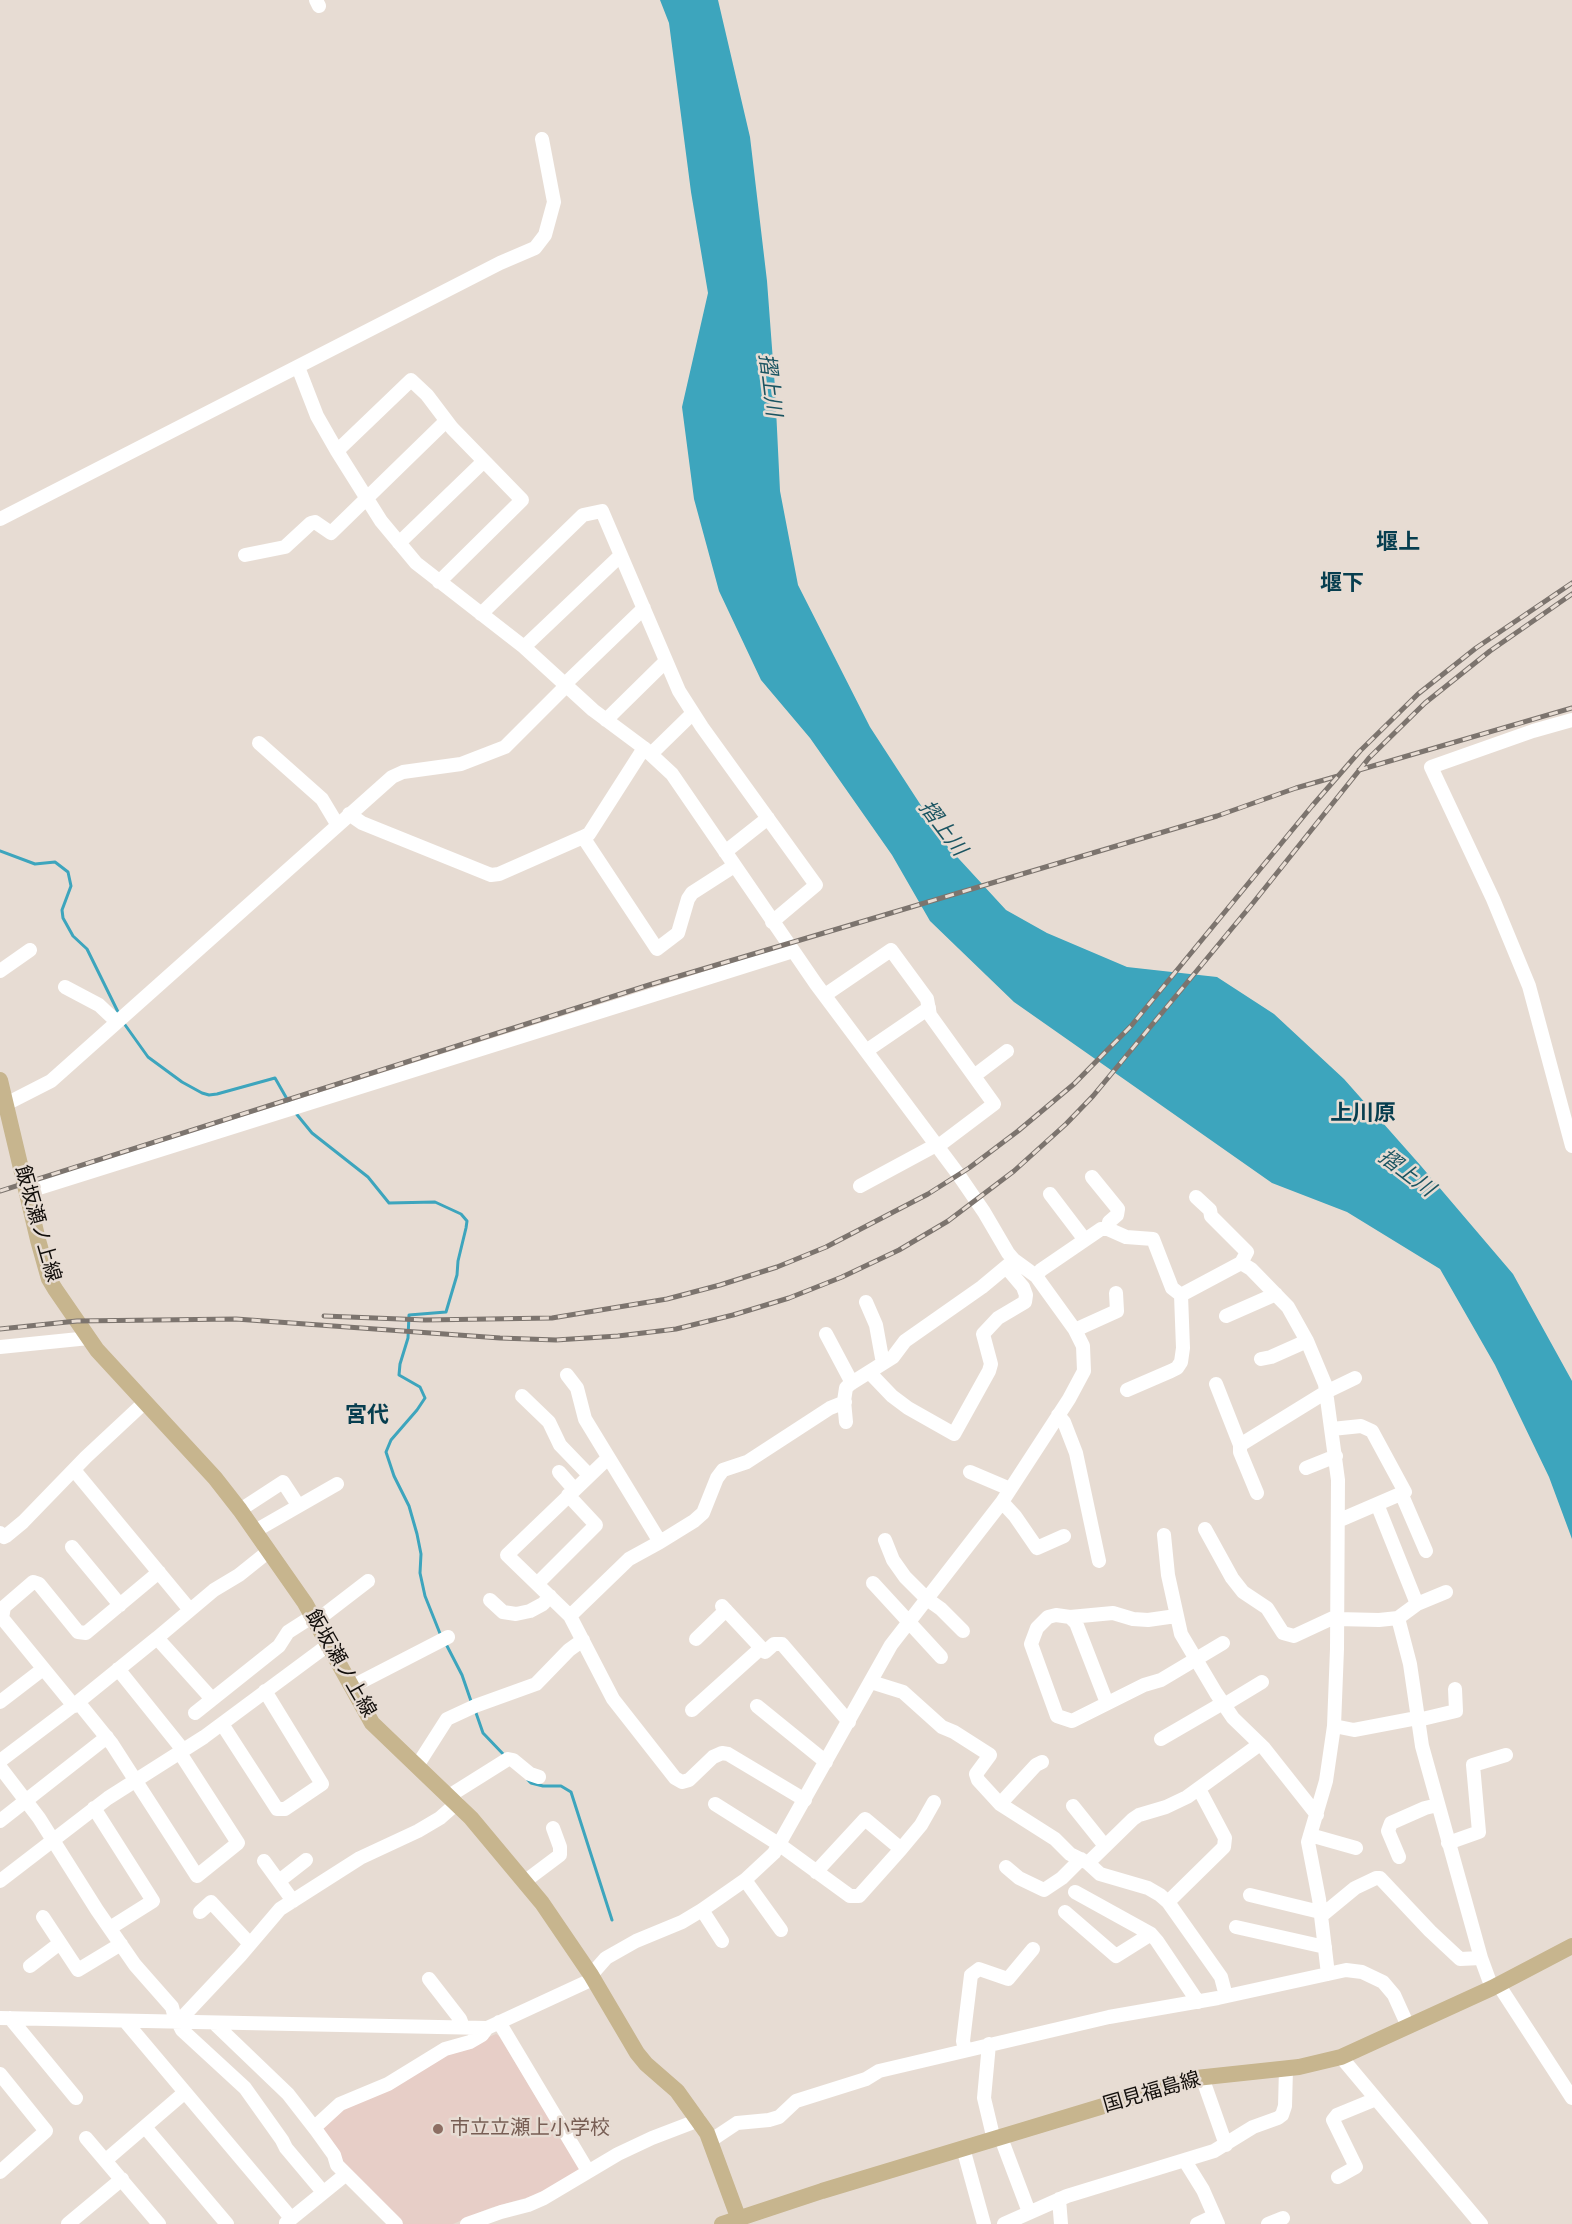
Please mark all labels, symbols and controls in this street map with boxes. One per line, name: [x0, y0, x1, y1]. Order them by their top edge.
water label: 摺上川: [753, 352, 785, 418]
district label: 堰上: [1376, 530, 1420, 556]
district label: 堰下: [1320, 571, 1364, 597]
water label: 摺上川: [913, 796, 971, 862]
district label: 上川原: [1330, 1101, 1396, 1127]
water label: 摺上川: [1373, 1145, 1439, 1203]
street label: 飯坂瀬ノ上線: [9, 1163, 65, 1285]
district label: 宮代: [345, 1403, 389, 1429]
street label: 飯坂瀬ノ上線: [300, 1606, 380, 1722]
street label: 国見福島線: [1101, 2068, 1203, 2118]
place label: 市立立瀬上小学校: [450, 2117, 610, 2141]
marker: 市立立瀬上小学校: [431, 2122, 445, 2136]

